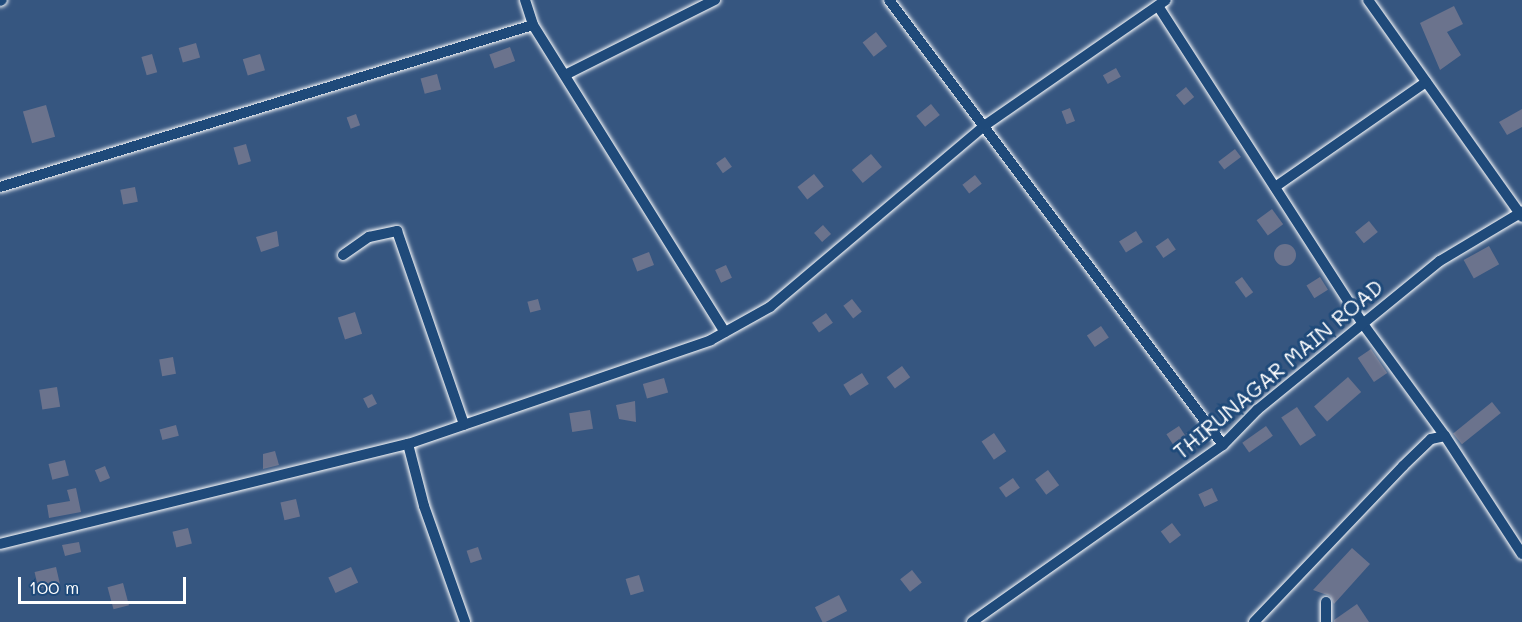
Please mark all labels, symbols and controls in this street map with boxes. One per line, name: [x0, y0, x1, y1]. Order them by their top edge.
street label: THIRUNAGAR MAIN ROAD: [1168, 274, 1388, 464]
scale bar: [21, 565, 189, 603]
text: 100 m: [29, 575, 79, 599]

